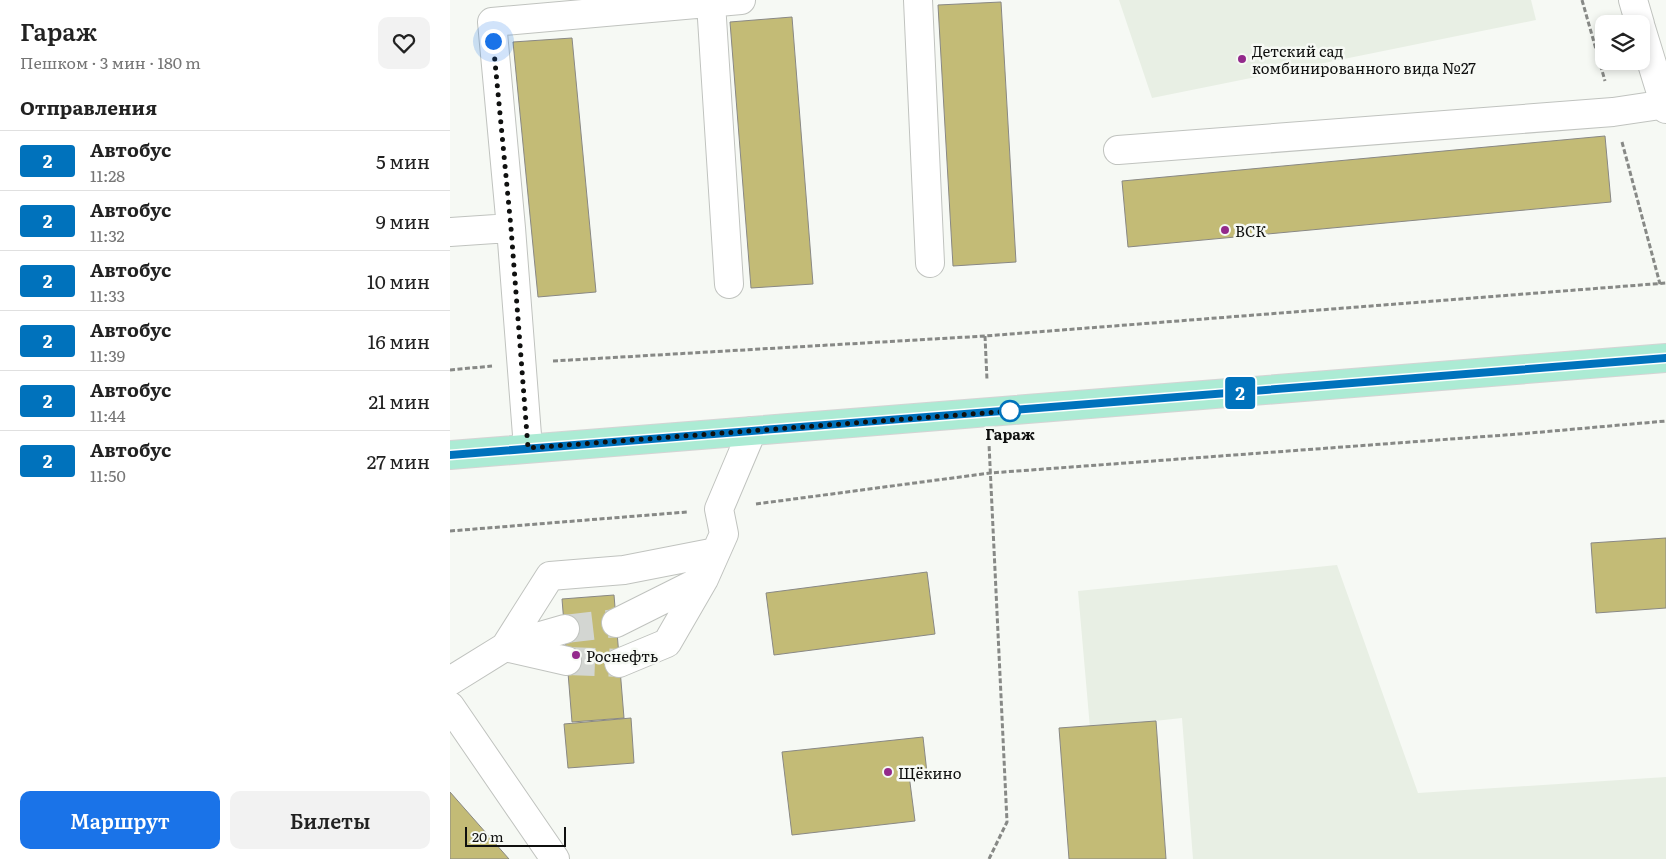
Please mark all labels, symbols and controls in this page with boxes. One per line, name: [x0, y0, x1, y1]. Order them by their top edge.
text: Гараж: [20, 13, 97, 48]
map controls: [1595, 15, 1650, 70]
button: layers: [1595, 15, 1650, 70]
button: heart: [378, 17, 430, 69]
your location: [481, 29, 506, 54]
place label: Детский сад комбинированного вида №27: [1252, 39, 1476, 79]
text: Пешком · 3 мин · 180 m: [20, 50, 201, 74]
marker: Детский сад комбинированного вида №27: [1236, 53, 1248, 65]
text: Отправления: [20, 93, 157, 121]
text: Автобус: [90, 135, 171, 163]
text: 2: [43, 147, 52, 174]
text: 5 мин: [376, 147, 430, 175]
text: 11:28: [90, 163, 125, 187]
text: Автобус: [90, 195, 171, 223]
text: 2: [43, 207, 52, 234]
text: 9 мин: [376, 207, 430, 235]
place label: ВСК: [1235, 219, 1266, 242]
text: 11:32: [90, 223, 125, 247]
marker: ВСК: [1219, 224, 1231, 236]
text: Автобус: [90, 255, 171, 283]
text: 2: [43, 267, 52, 294]
text: 10 мин: [367, 267, 430, 295]
text: 11:33: [90, 283, 125, 307]
text: Автобус: [90, 315, 171, 343]
text: 2: [43, 327, 52, 354]
text: 16 мин: [368, 327, 430, 355]
text: 11:39: [90, 343, 125, 367]
text: Автобус: [90, 375, 171, 403]
line badge: 2: [1224, 377, 1256, 409]
text: 2: [1235, 379, 1245, 406]
text: 2: [43, 387, 52, 414]
text: 21 мин: [368, 387, 430, 415]
marker: Гараж: [999, 400, 1021, 422]
text: 11:44: [90, 403, 126, 427]
place label: Гараж: [985, 422, 1035, 445]
text: Автобус: [90, 435, 171, 463]
text: 2: [43, 447, 52, 474]
text: 27 мин: [367, 447, 430, 475]
text: 11:50: [90, 463, 126, 487]
place label: Роснефть: [586, 644, 658, 667]
marker: Роснефть: [570, 649, 582, 661]
place label: Щёкино: [898, 761, 962, 784]
marker: Щёкино: [882, 766, 894, 778]
button: Маршрут: [20, 791, 220, 849]
button: Билеты: [230, 791, 430, 849]
scale bar: [465, 824, 566, 847]
text: 20 m: [472, 826, 504, 846]

